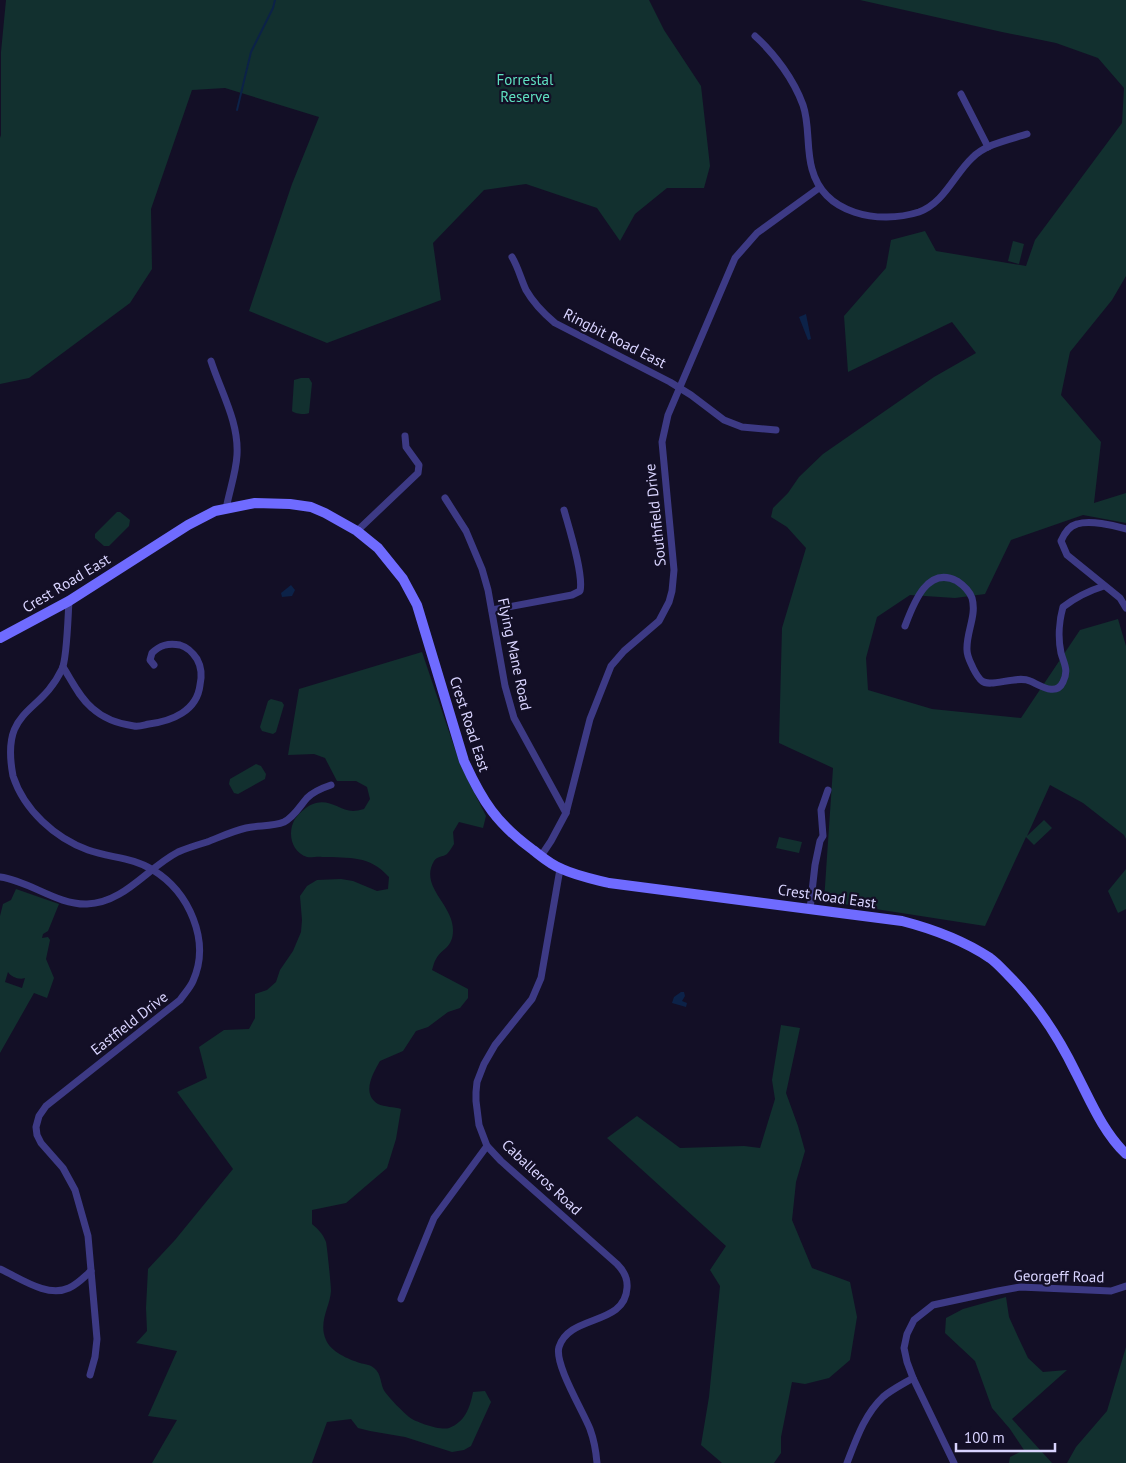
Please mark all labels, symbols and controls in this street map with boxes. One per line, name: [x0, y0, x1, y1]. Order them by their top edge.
park label: Forrestal Reserve: [497, 70, 554, 106]
street label: Ringbit Road East: [560, 304, 670, 372]
street label: Southfield Drive: [640, 463, 670, 567]
street label: Crest Road East: [19, 549, 113, 617]
street label: Flying Mane Road: [494, 596, 536, 712]
street label: Crest Road East: [446, 674, 494, 774]
street label: Crest Road East: [777, 880, 877, 912]
street label: Eastfield Drive: [87, 987, 171, 1059]
street label: Caballeros Road: [498, 1135, 586, 1219]
street label: Georgeff Road: [1013, 1266, 1105, 1286]
scale bar: [956, 1420, 1055, 1452]
text: 100 m: [964, 1428, 1005, 1447]

